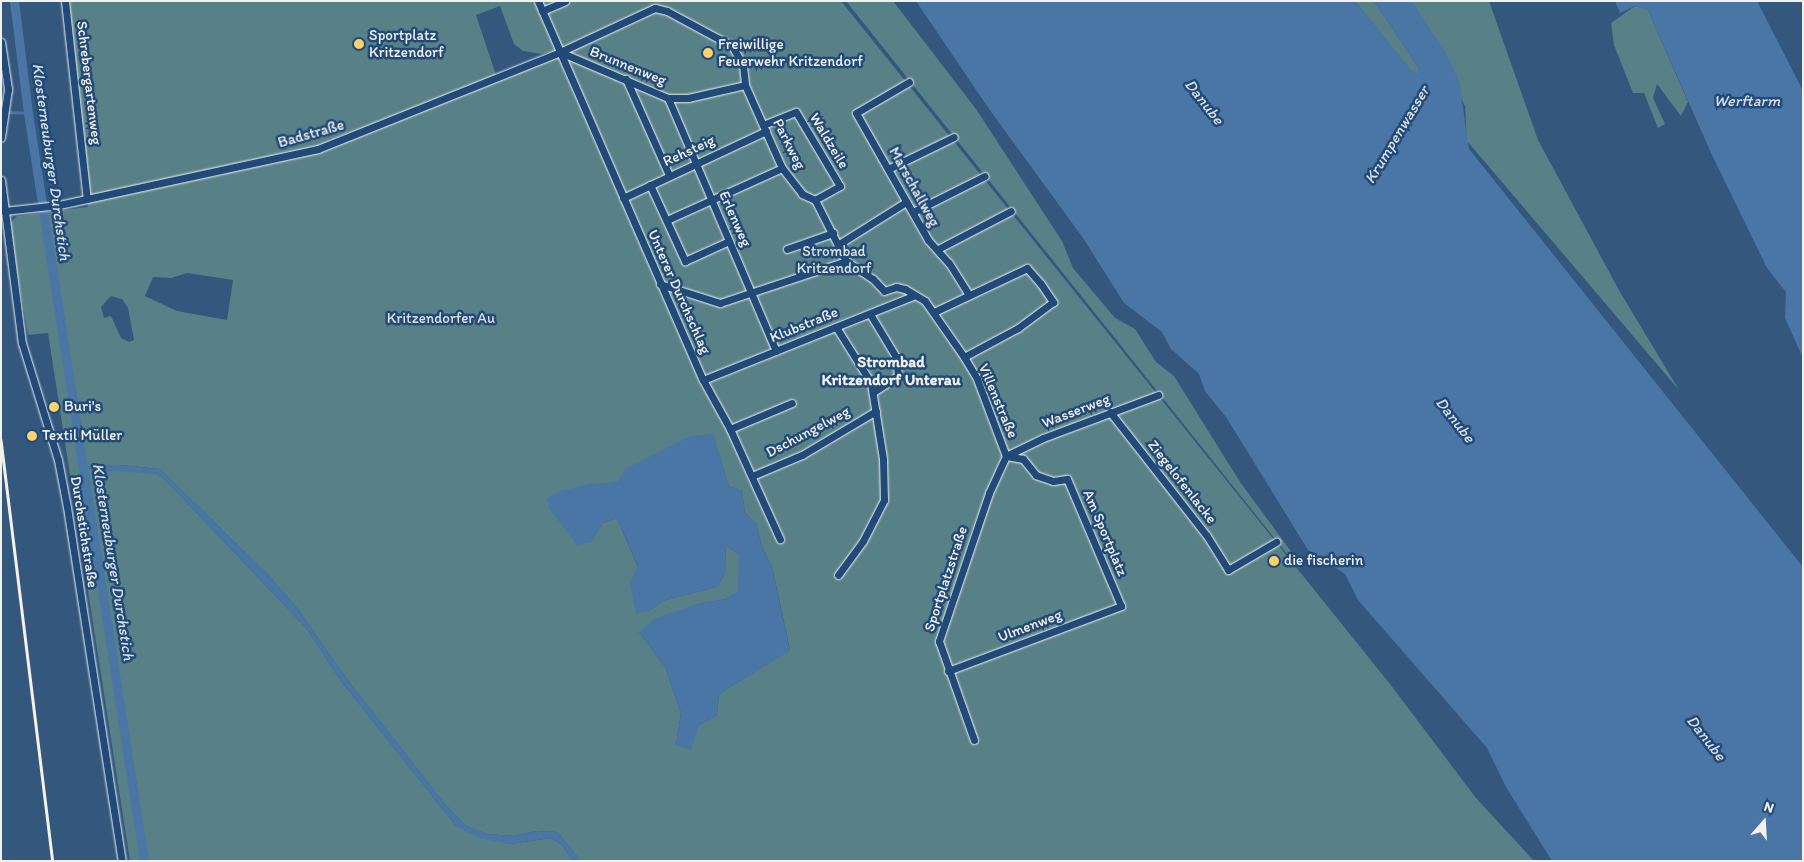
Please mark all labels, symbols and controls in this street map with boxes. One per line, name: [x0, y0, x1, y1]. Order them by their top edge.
street label: Schrebergartenweg: [72, 20, 106, 146]
place label: Sportplatz Kritzendorf: [369, 26, 444, 61]
place label: Freiwillige Feuerwehr Kritzendorf: [718, 35, 863, 70]
marker: Sportplatz Kritzendorf: [353, 38, 365, 50]
street label: Brunnenweg: [587, 42, 669, 90]
marker: Freiwillige Feuerwehr Kritzendorf: [702, 47, 714, 59]
water label: Klosterneuburger Durchstich: [28, 62, 74, 262]
water label: Danube: [1180, 75, 1228, 129]
water label: Krumpenwasser: [1360, 83, 1434, 187]
water label: Werftarm: [1714, 91, 1780, 111]
street label: Waldzeile: [805, 110, 853, 172]
street label: Badstraße: [276, 116, 346, 152]
street label: Parkweg: [769, 116, 809, 172]
street label: Rehsteig: [660, 131, 718, 171]
street label: Marschallweg: [885, 144, 943, 230]
street label: Erlenweg: [715, 188, 755, 250]
street label: Unterer Durchschlag: [644, 227, 714, 357]
park label: Strombad Kritzendorf: [797, 242, 871, 277]
street label: Klubstraße: [767, 303, 841, 347]
park label: Kritzendorfer Au: [387, 310, 495, 328]
district label: Strombad Kritzendorf Unterau: [821, 352, 961, 390]
street label: Villenstraße: [974, 361, 1022, 441]
street label: Wasserweg: [1039, 390, 1113, 432]
water label: Danube: [1431, 393, 1479, 447]
place label: Buri's: [64, 398, 101, 416]
marker: Buri's: [48, 401, 60, 413]
street label: Dschungelweg: [763, 402, 853, 462]
place label: Textil Müller: [42, 427, 122, 445]
marker: Textil Müller: [26, 430, 38, 442]
street label: Ziegelofenlacke: [1144, 436, 1220, 528]
water label: Klosterneuburger Durchstich: [88, 462, 138, 662]
street label: Durchstichstraße: [66, 475, 102, 589]
street label: Am Sportplatz: [1079, 487, 1131, 579]
street label: Sportplatzstraße: [920, 524, 972, 634]
place label: die fischerin: [1284, 552, 1363, 570]
marker: die fischerin: [1268, 555, 1280, 567]
street label: Ulmenweg: [996, 606, 1064, 646]
water label: Danube: [1682, 711, 1730, 765]
north arrow: [1739, 797, 1789, 847]
text: N: [1762, 798, 1776, 817]

